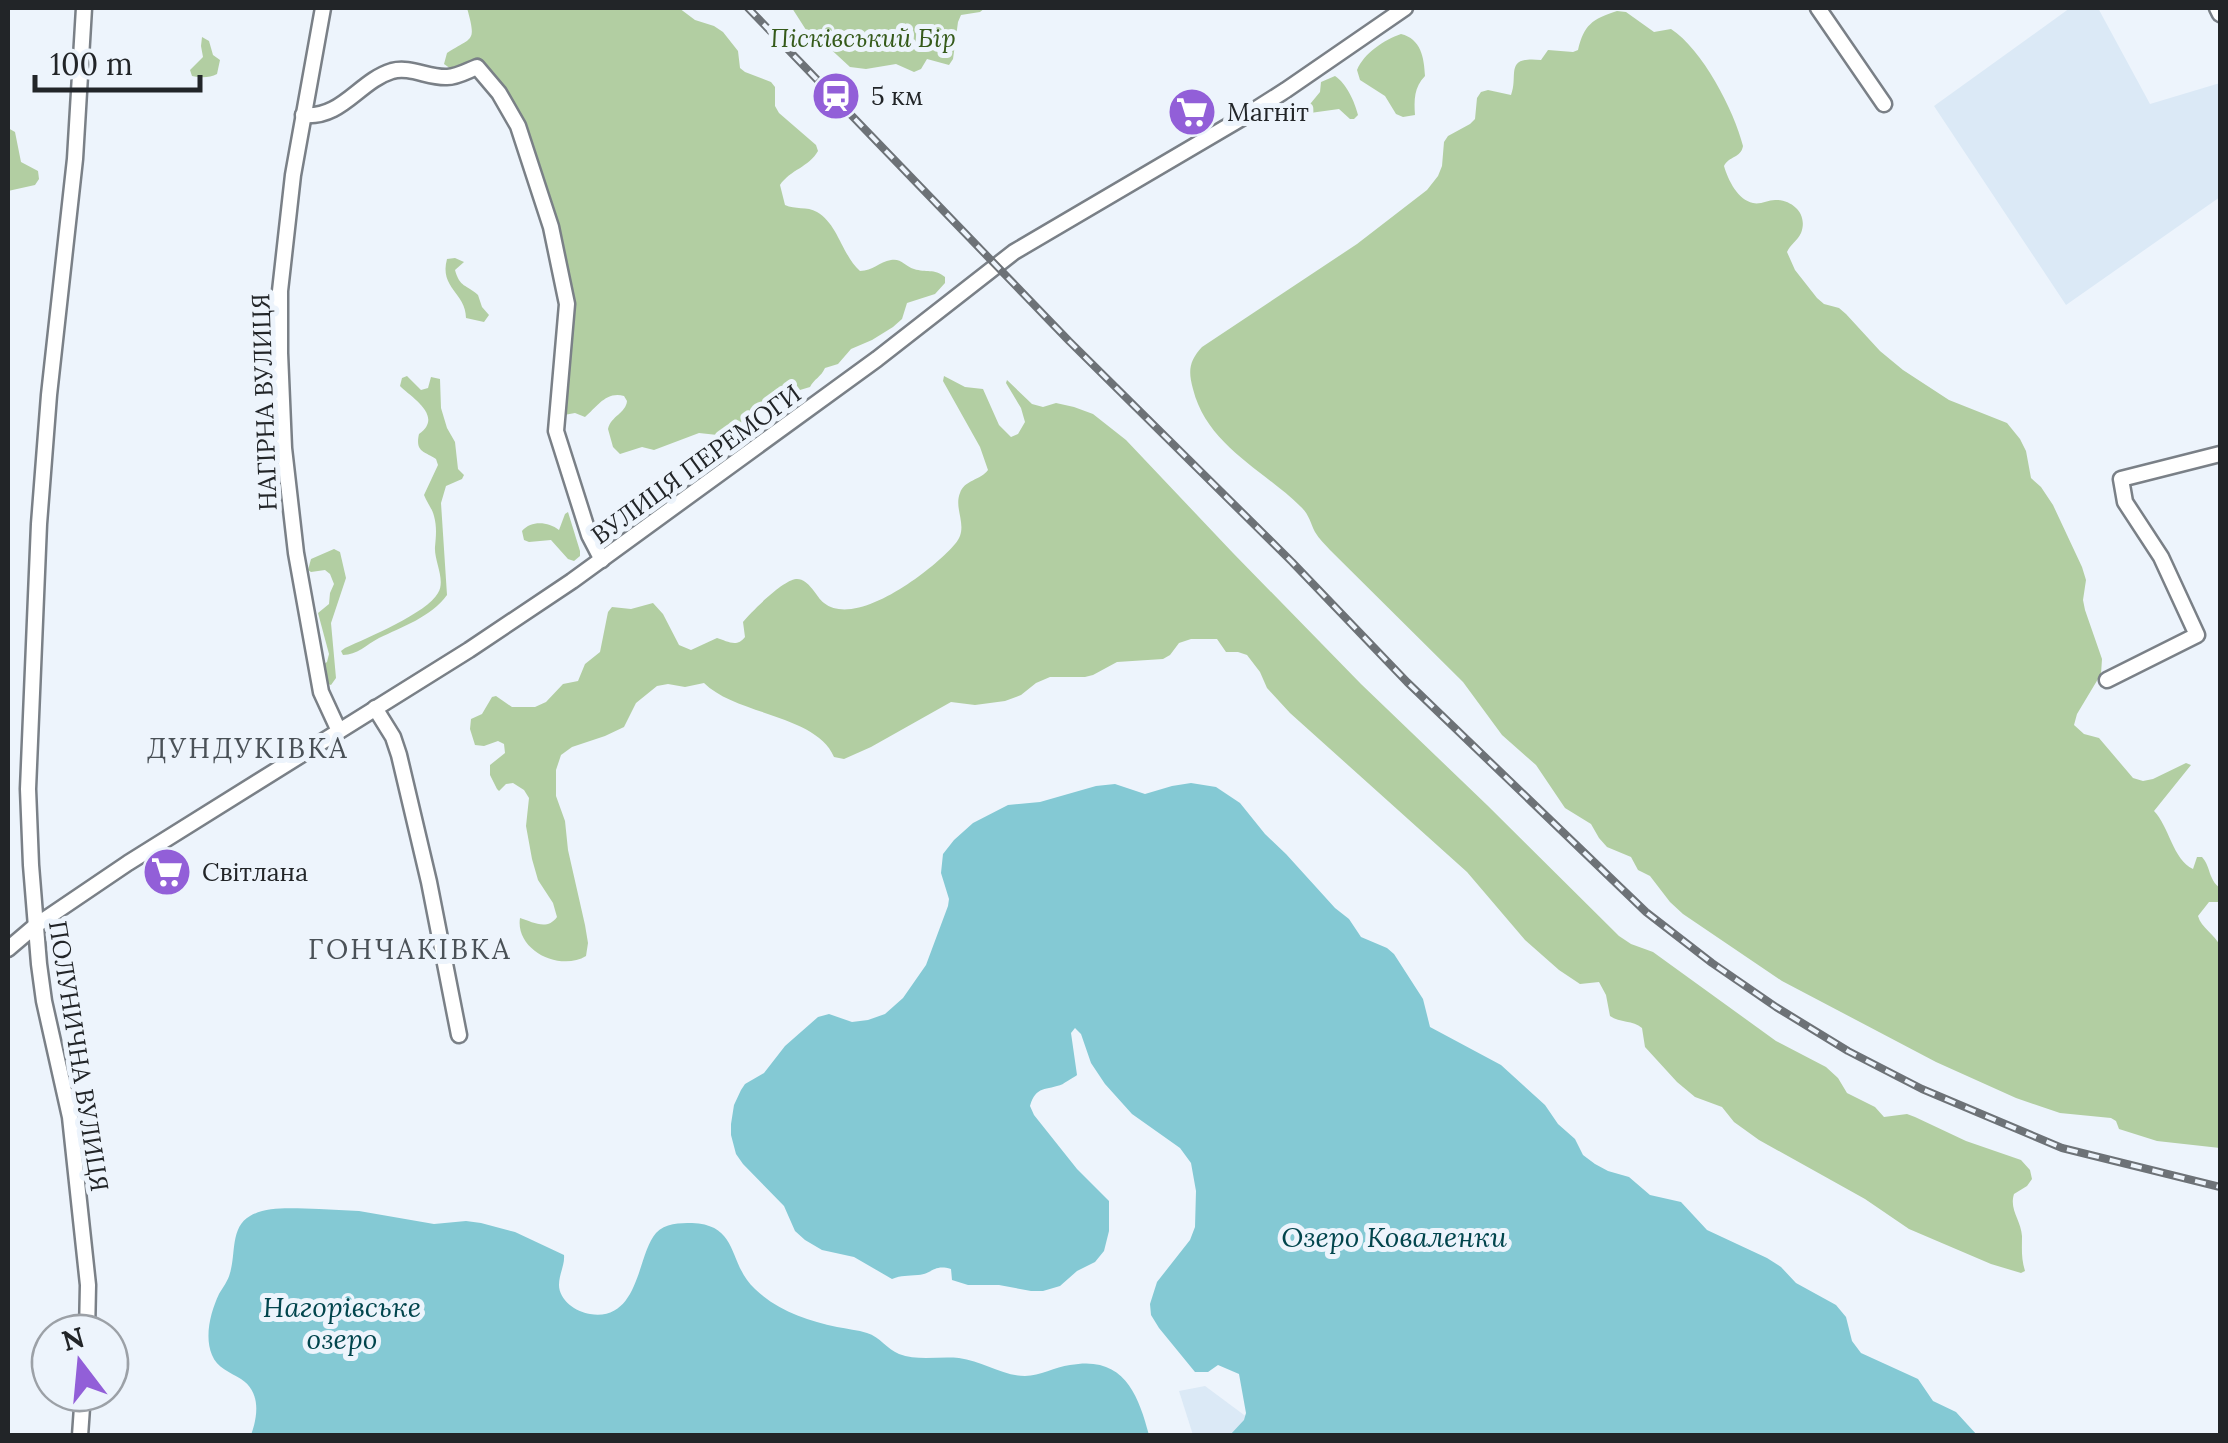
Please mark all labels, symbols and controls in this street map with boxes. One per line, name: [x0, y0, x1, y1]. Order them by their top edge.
park label: Пісківський Бір: [770, 22, 956, 54]
scale bar: [35, 30, 200, 92]
text: 100 m: [50, 45, 133, 83]
station icon: 5 км: [810, 70, 862, 122]
place label: 5 км: [871, 80, 923, 112]
supermarket icon: Магніт: [1166, 86, 1218, 138]
place label: Магніт: [1227, 96, 1309, 128]
street label: НАГІРНА ВУЛИЦЯ: [244, 293, 284, 511]
street label: ВУЛИЦЯ ПЕРЕМОГИ: [585, 377, 807, 551]
district label: ДУНДУКІВКА: [147, 730, 349, 766]
supermarket icon: Світлана: [141, 846, 193, 898]
place label: Світлана: [202, 856, 308, 888]
street label: ПОЛУНИЧНА ВУЛИЦЯ: [42, 918, 116, 1194]
district label: ГОНЧАКІВКА: [308, 931, 512, 967]
water label: Озеро Коваленки: [1281, 1219, 1507, 1255]
water label: Нагорівське озеро: [263, 1289, 421, 1357]
north arrow: [30, 1313, 130, 1413]
text: N: [58, 1319, 88, 1359]

